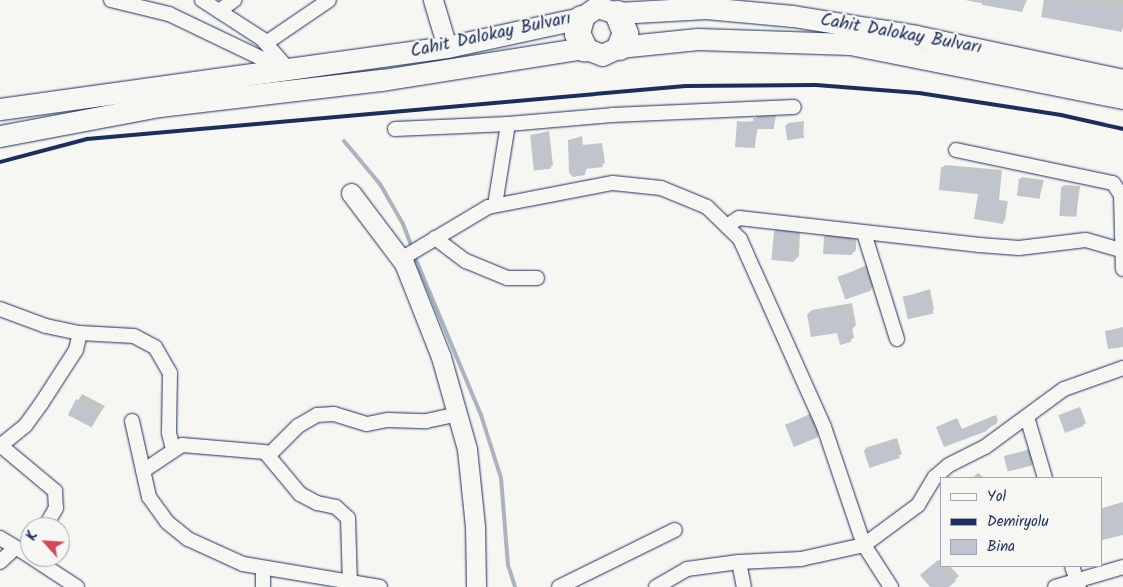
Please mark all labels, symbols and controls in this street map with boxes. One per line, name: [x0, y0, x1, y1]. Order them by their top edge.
street label: Cahit Dalokay Bulvarı: [409, 8, 573, 64]
street label: Cahit Dalokay Bulvarı: [819, 10, 983, 60]
legend: [940, 477, 1103, 567]
text: Yol: [987, 485, 1006, 509]
text: Demiryolu: [987, 510, 1049, 534]
north arrow: [20, 517, 70, 567]
text: K: [21, 527, 44, 544]
text: Bina: [987, 535, 1015, 559]

